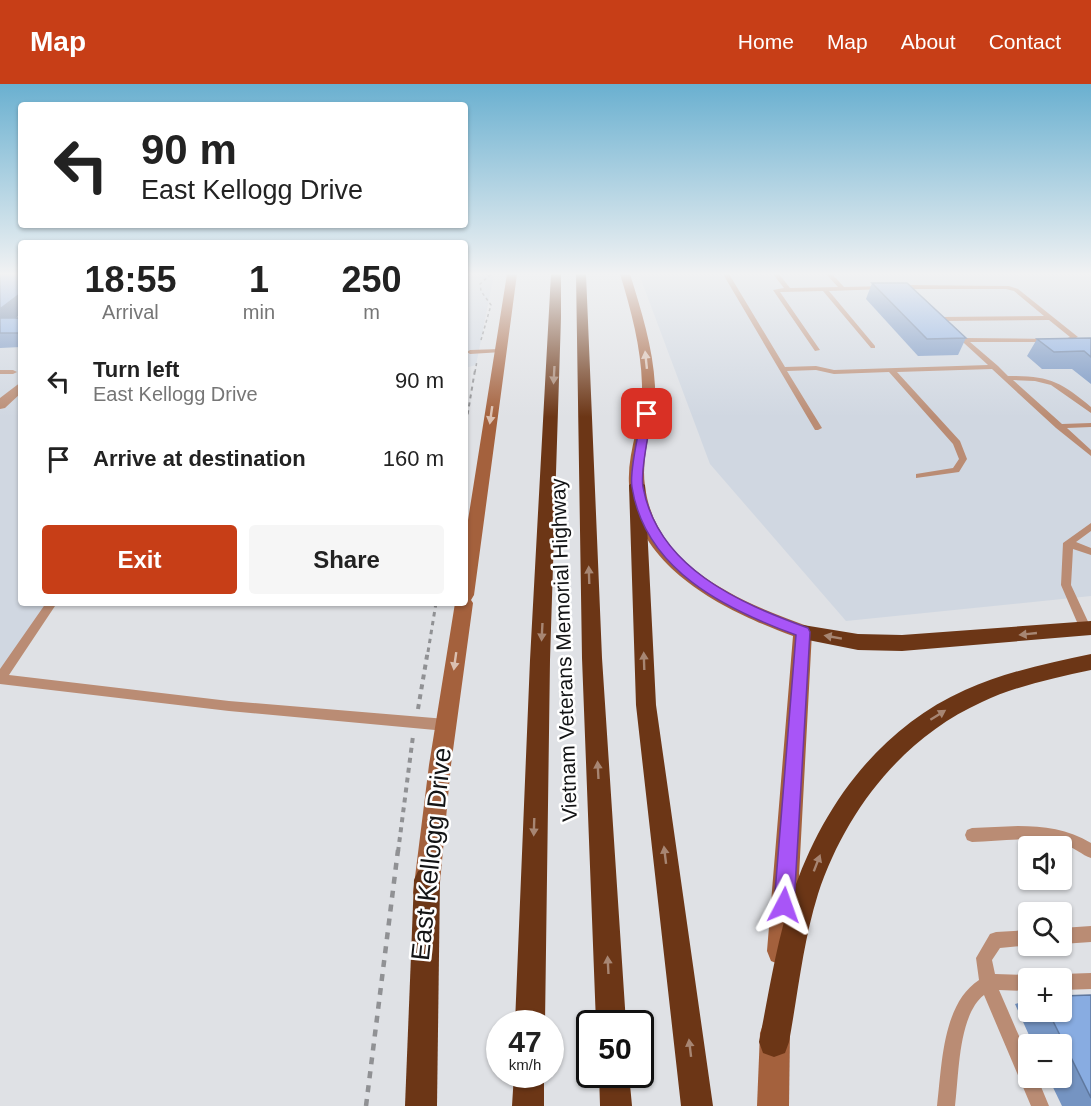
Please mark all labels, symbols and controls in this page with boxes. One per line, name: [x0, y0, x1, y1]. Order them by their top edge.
text: Map: [30, 26, 86, 57]
text: Home: [738, 30, 794, 53]
text: Map: [827, 30, 868, 53]
text: About: [901, 30, 956, 53]
text: Contact: [989, 30, 1061, 53]
icon: left: [42, 126, 120, 204]
text: 90 m: [141, 126, 237, 173]
text: East Kellogg Drive: [141, 175, 363, 205]
text: 18:55: [84, 259, 176, 300]
text: 1: [249, 259, 269, 300]
text: 250: [341, 259, 402, 300]
text: Arrival: [102, 301, 159, 323]
text: min: [243, 301, 275, 323]
text: m: [363, 301, 380, 323]
one-way arrow: [641, 350, 651, 369]
text: Turn left: [93, 357, 179, 382]
icon: left: [42, 365, 75, 398]
one-way arrow: [549, 365, 558, 384]
text: 90 m: [395, 368, 444, 393]
text: East Kellogg Drive: [93, 383, 258, 405]
pin: [621, 388, 672, 439]
icon: arrive: [630, 397, 663, 430]
one-way arrow: [487, 406, 496, 425]
icon: arrive: [42, 443, 75, 476]
text: Arrive at destination: [93, 446, 306, 471]
text: 160 m: [383, 446, 444, 471]
street label: Vietnam Veterans Memorial Highway: [546, 477, 581, 822]
button: Exit: [42, 525, 237, 594]
button: Share: [249, 525, 444, 594]
one-way arrow: [585, 566, 594, 585]
one-way arrow: [537, 623, 546, 642]
one-way arrow: [1018, 629, 1037, 639]
one-way arrow: [824, 633, 843, 642]
one-way arrow: [639, 651, 649, 670]
one-way arrow: [451, 652, 460, 671]
one-way arrow: [930, 709, 946, 721]
street label: East Kellogg Drive: [405, 746, 457, 962]
one-way arrow: [593, 760, 602, 779]
one-way arrow: [530, 818, 539, 837]
map controls: [1018, 836, 1072, 1088]
button: sound: [1018, 836, 1072, 890]
one-way arrow: [660, 845, 669, 864]
one-way arrow: [813, 854, 822, 872]
position arrow: [752, 873, 816, 937]
button: search: [1018, 902, 1072, 956]
one-way arrow: [604, 955, 613, 974]
button: +: [1018, 968, 1072, 1022]
speed limit sign: 50: [576, 1010, 654, 1088]
text: 47: [508, 1025, 542, 1058]
button: −: [1018, 1034, 1072, 1088]
one-way arrow: [685, 1038, 694, 1057]
text: km/h: [509, 1056, 541, 1073]

